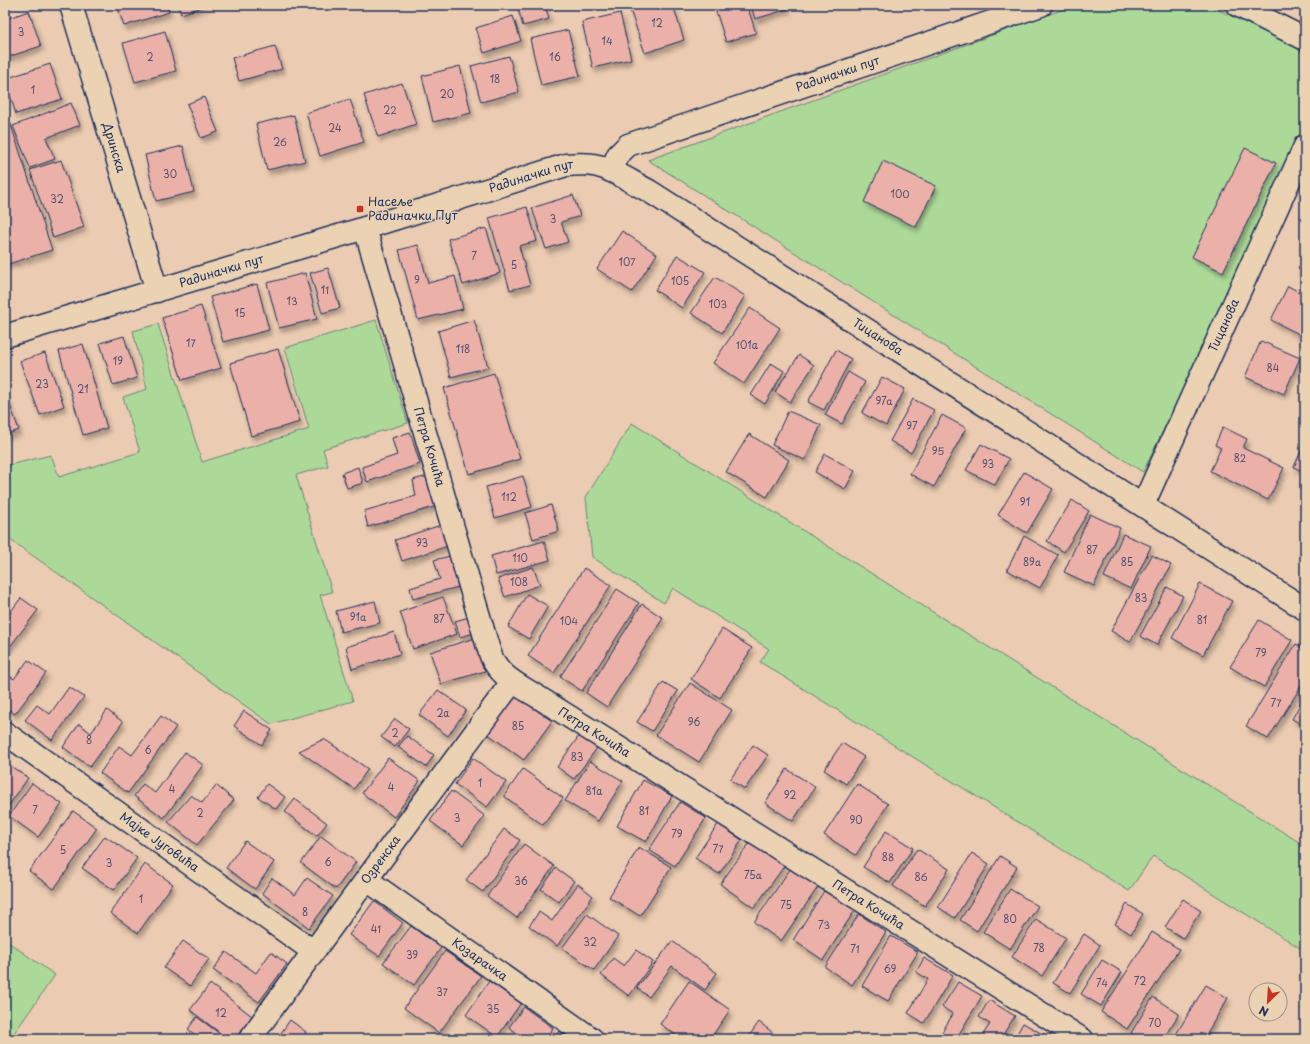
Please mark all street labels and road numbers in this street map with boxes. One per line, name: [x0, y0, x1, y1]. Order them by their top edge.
street label: Радиначки пут: [793, 50, 882, 96]
street label: Дринска: [99, 119, 131, 175]
street label: Радиначки пут: [486, 154, 574, 197]
street label: Радиначки пут: [177, 249, 266, 291]
street label: Тицанова: [1203, 295, 1243, 355]
street label: Тицанова: [850, 313, 908, 359]
street label: Петра Кочића: [410, 404, 451, 489]
street label: Петра Кочића: [555, 702, 635, 761]
street label: Мајке Југовића: [117, 807, 204, 876]
street label: Озренска: [356, 830, 405, 887]
street label: Петра Кочића: [829, 874, 909, 934]
street label: Козарачка: [449, 933, 512, 985]

